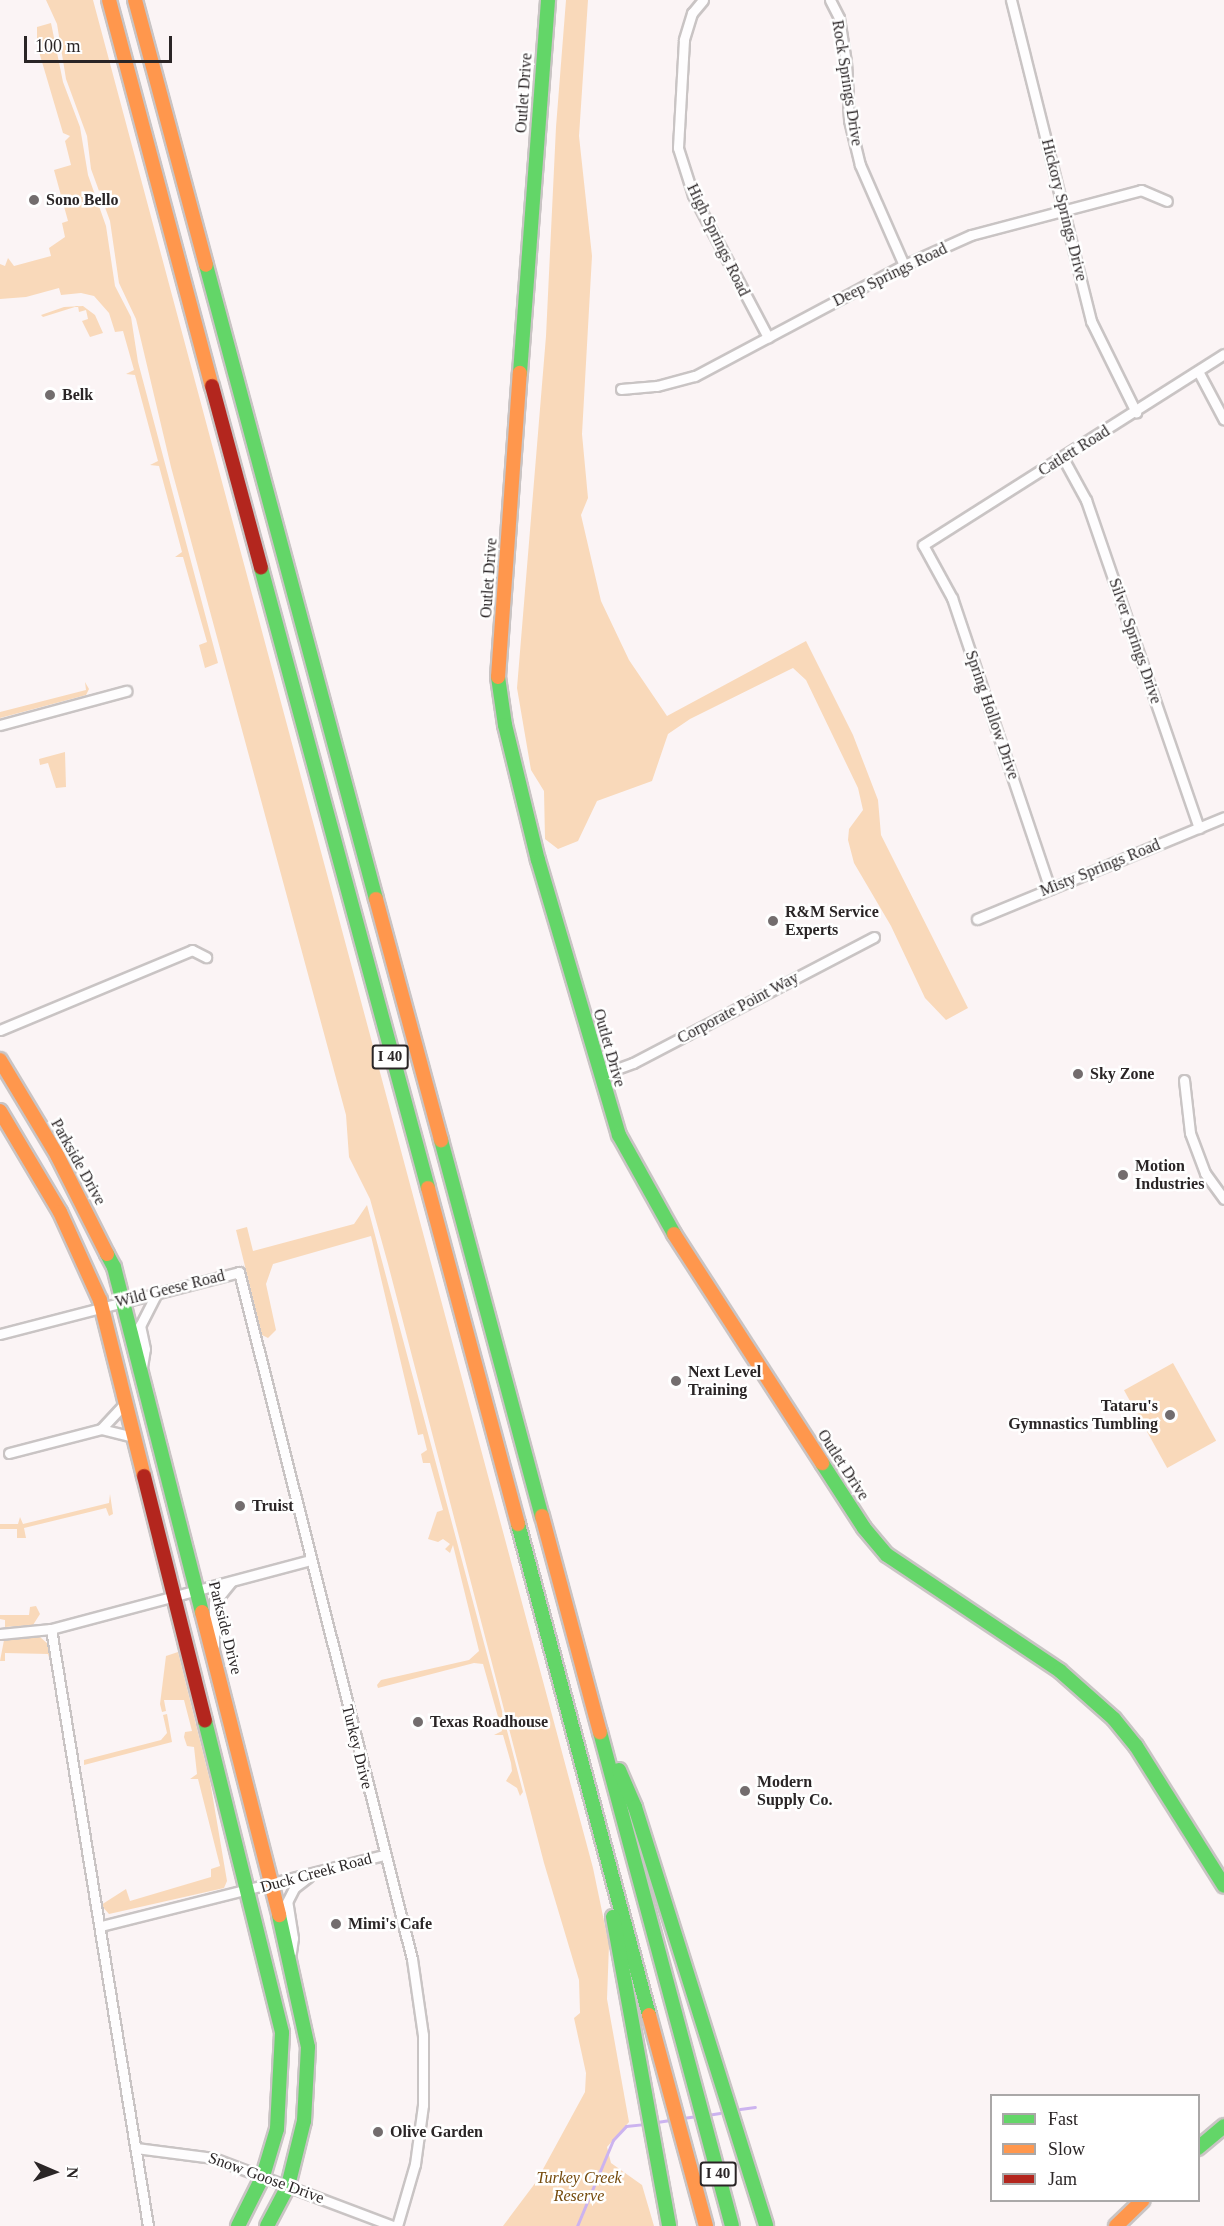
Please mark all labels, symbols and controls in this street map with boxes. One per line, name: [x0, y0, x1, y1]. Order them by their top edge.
street label: Rock Springs Drive: [828, 19, 866, 147]
scale bar: [27, 24, 176, 62]
text: 100 m: [35, 36, 81, 56]
street label: Outlet Drive: [512, 52, 536, 134]
street label: Hickory Springs Drive: [1037, 137, 1091, 283]
street label: High Springs Road: [682, 181, 754, 299]
place label: Sono Bello: [46, 190, 118, 210]
marker: Sono Bello: [27, 193, 41, 207]
street label: Deep Springs Road: [830, 239, 950, 311]
place label: Belk: [62, 385, 93, 405]
marker: Belk: [43, 388, 57, 402]
street label: Catlett Road: [1035, 422, 1113, 480]
street label: Outlet Drive: [477, 537, 501, 619]
street label: Silver Springs Drive: [1105, 576, 1165, 706]
street label: Spring Hollow Drive: [961, 648, 1023, 782]
street label: Misty Springs Road: [1037, 835, 1163, 901]
place label: R&M Service Experts: [785, 902, 879, 940]
marker: R&M Service Experts: [766, 914, 780, 928]
street label: Corporate Point Way: [674, 968, 802, 1048]
street label: Outlet Drive: [589, 1007, 629, 1089]
road number: I 40: [370, 1045, 410, 1069]
place label: Sky Zone: [1090, 1064, 1154, 1084]
marker: Sky Zone: [1071, 1067, 1085, 1081]
street label: Parkside Drive: [46, 1116, 110, 1208]
place label: Motion Industries: [1135, 1156, 1204, 1194]
marker: Motion Industries: [1116, 1168, 1130, 1182]
street label: Wild Geese Road: [113, 1266, 227, 1312]
place label: Next Level Training: [688, 1362, 761, 1400]
marker: Next Level Training: [669, 1374, 683, 1388]
place label: Tataru's Gymnastics Tumbling: [1008, 1396, 1158, 1434]
marker: Tataru's Gymnastics Tumbling: [1163, 1408, 1177, 1422]
street label: Outlet Drive: [813, 1426, 873, 1504]
place label: Truist: [252, 1496, 293, 1516]
marker: Truist: [233, 1499, 247, 1513]
street label: Parkside Drive: [204, 1579, 246, 1677]
street label: Turkey Drive: [337, 1703, 377, 1791]
place label: Texas Roadhouse: [430, 1712, 548, 1732]
marker: Texas Roadhouse: [411, 1715, 425, 1729]
place label: Modern Supply Co.: [757, 1772, 833, 1810]
marker: Modern Supply Co.: [738, 1784, 752, 1798]
street label: Duck Creek Road: [258, 1849, 374, 1897]
place label: Mimi's Cafe: [348, 1914, 432, 1934]
marker: Mimi's Cafe: [329, 1917, 343, 1931]
legend: [990, 2094, 1200, 2202]
text: Fast: [1048, 2109, 1078, 2129]
place label: Olive Garden: [390, 2122, 483, 2142]
marker: Olive Garden: [371, 2125, 385, 2139]
text: Slow: [1048, 2139, 1085, 2159]
north arrow: [24, 2142, 84, 2202]
street label: Snow Goose Drive: [206, 2148, 326, 2208]
road number: I 40: [698, 2162, 738, 2186]
text: N: [64, 2167, 81, 2179]
park label: Turkey Creek Reserve: [536, 2168, 622, 2206]
text: Jam: [1048, 2169, 1077, 2189]

